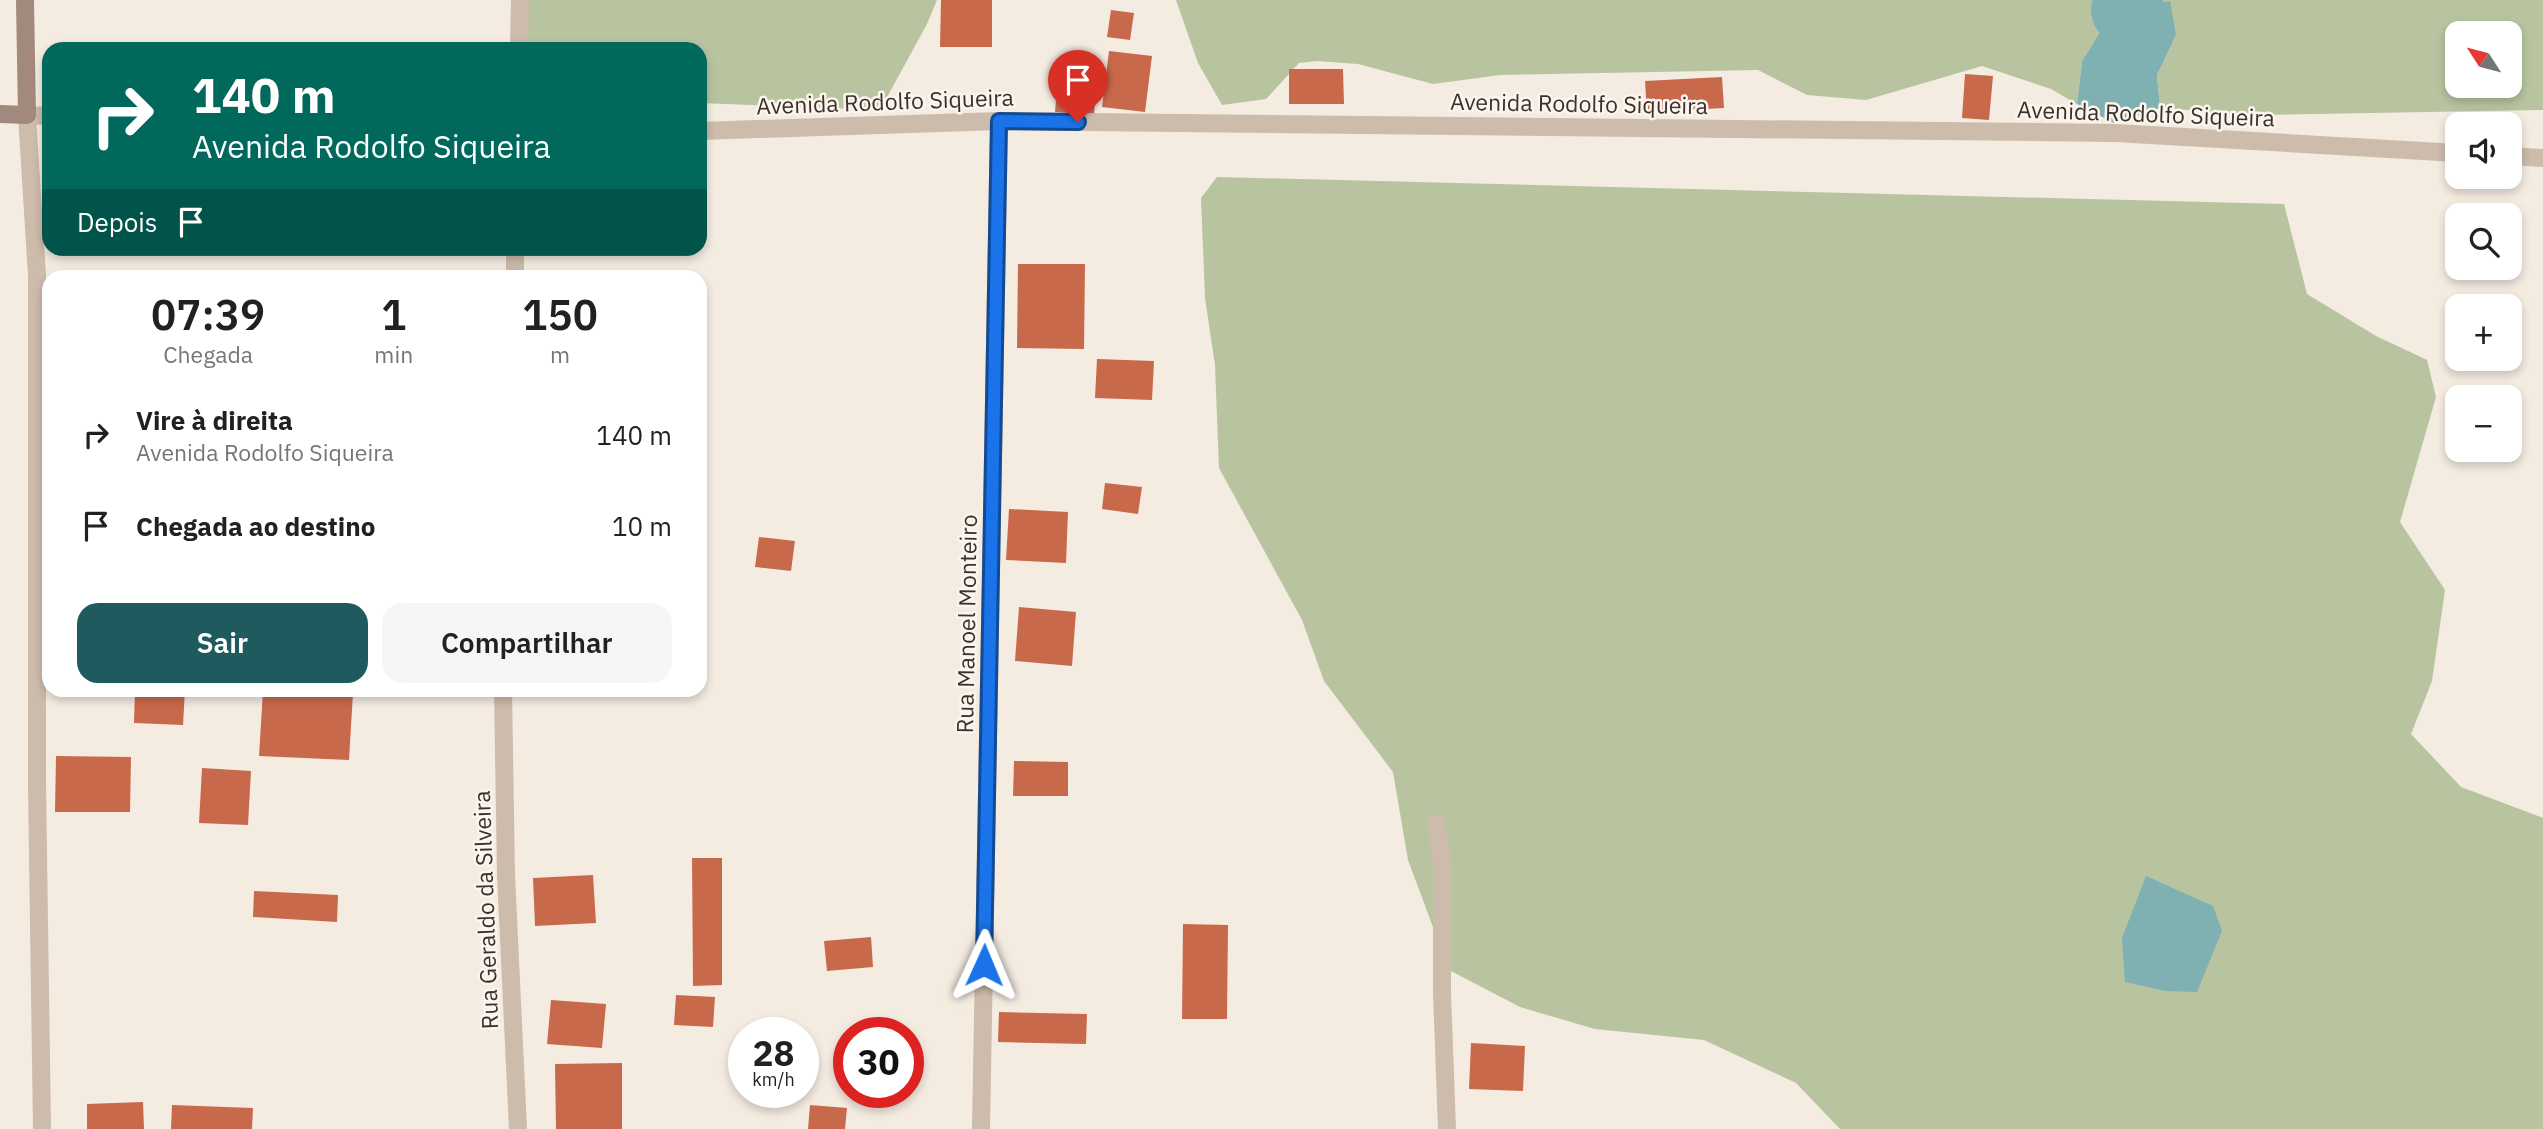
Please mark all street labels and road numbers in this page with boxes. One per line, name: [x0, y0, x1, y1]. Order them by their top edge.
street label: Avenida Rodolfo Siqueira: [756, 82, 1014, 120]
street label: Avenida Rodolfo Siqueira: [1450, 86, 1708, 120]
street label: Avenida Rodolfo Siqueira: [2017, 94, 2275, 132]
street label: Rua Manoel Monteiro: [949, 514, 983, 734]
street label: Rua Geraldo da Silveira: [466, 790, 504, 1030]

